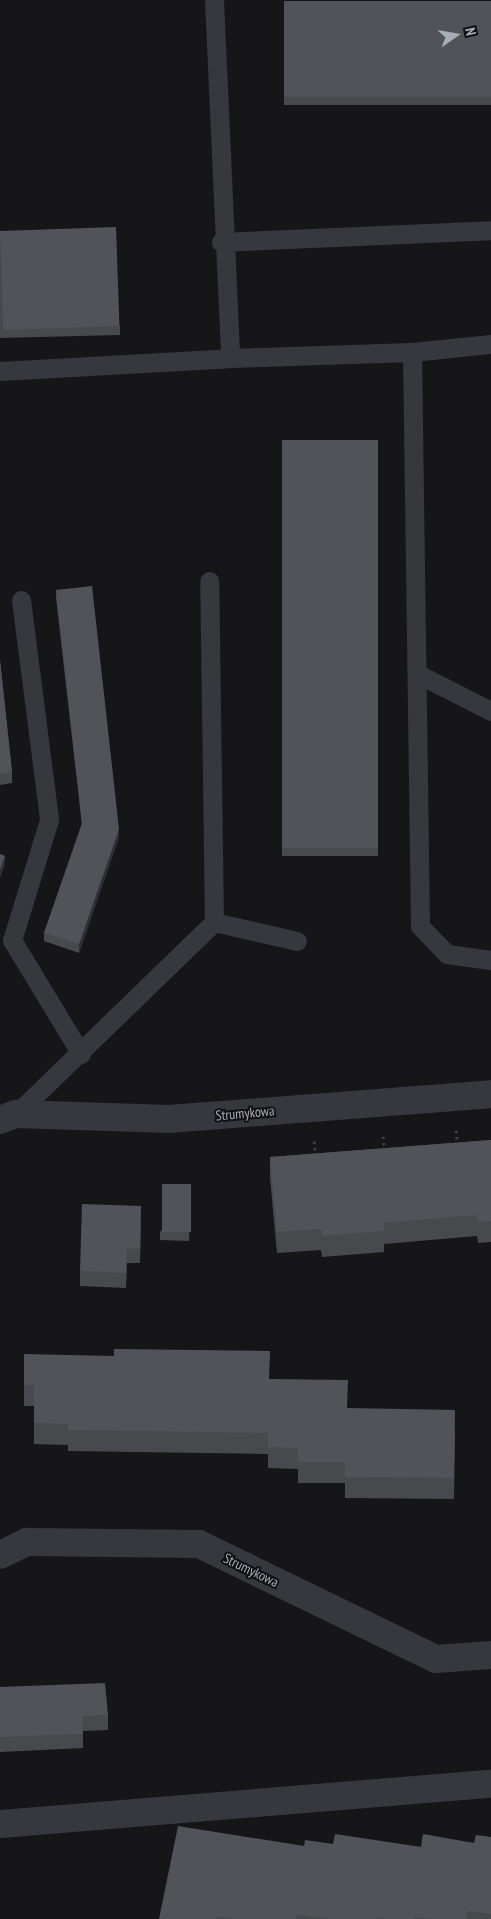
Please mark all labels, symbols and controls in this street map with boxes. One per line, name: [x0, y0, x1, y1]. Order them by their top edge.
north arrow: [431, 10, 481, 60]
text: N: [461, 26, 480, 37]
street label: Strumykowa: [215, 1102, 275, 1124]
street label: Strumykowa: [221, 1549, 281, 1591]

